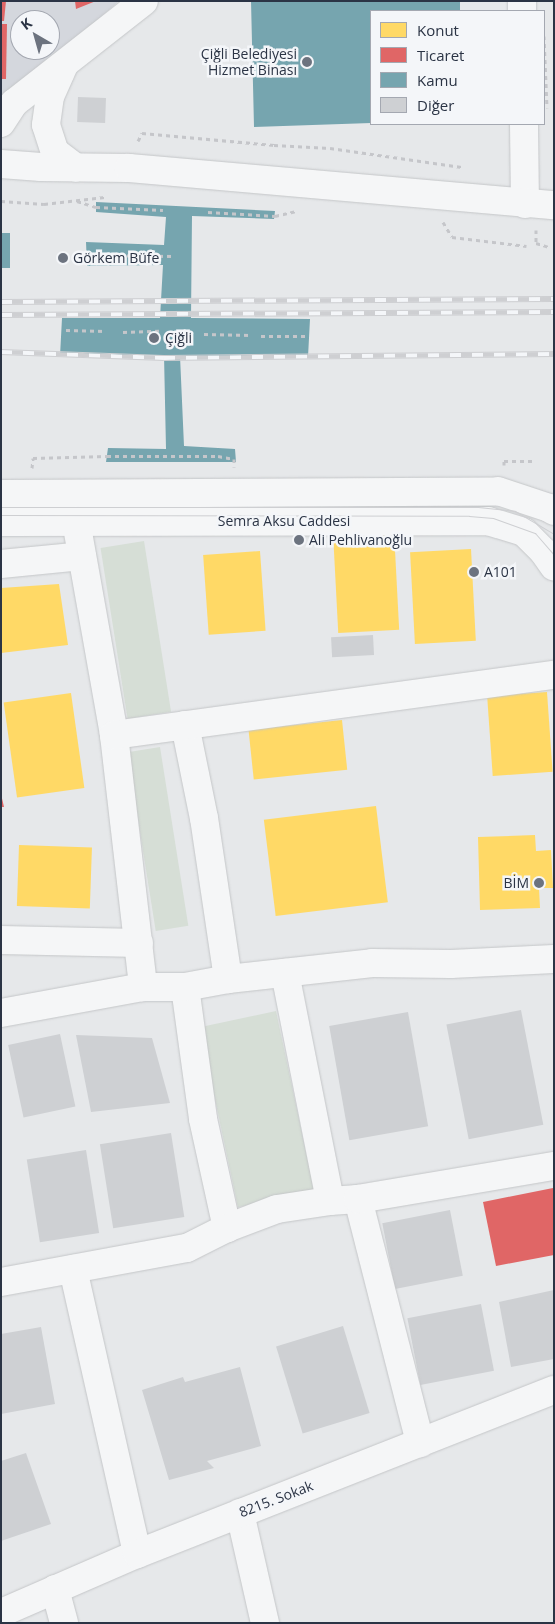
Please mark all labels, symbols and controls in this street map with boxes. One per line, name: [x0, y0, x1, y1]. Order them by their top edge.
north arrow: [10, 10, 60, 60]
legend: [370, 10, 545, 125]
text: K: [17, 13, 36, 34]
text: Konut: [417, 20, 459, 40]
text: Ticaret: [417, 45, 464, 65]
place label: Çiğli Belediyesi Hizmet Binası: [201, 46, 297, 78]
marker: Çiğli Belediyesi Hizmet Binası: [301, 56, 313, 68]
text: Kamu: [417, 70, 458, 90]
text: Diğer: [417, 95, 454, 115]
place label: Görkem Büfe: [73, 250, 159, 266]
marker: Görkem Büfe: [57, 252, 69, 264]
place label: Çiğli: [165, 330, 192, 346]
marker: Çiğli: [147, 331, 161, 345]
street label: Semra Aksu Caddesi: [218, 513, 350, 529]
place label: Ali Pehlivanoğlu: [309, 532, 412, 548]
marker: Ali Pehlivanoğlu: [293, 534, 305, 546]
place label: A101: [484, 564, 517, 580]
marker: A101: [468, 566, 480, 578]
place label: BİM: [503, 875, 529, 891]
marker: BİM: [533, 877, 545, 889]
street label: 8215. Sokak: [237, 1477, 315, 1521]

